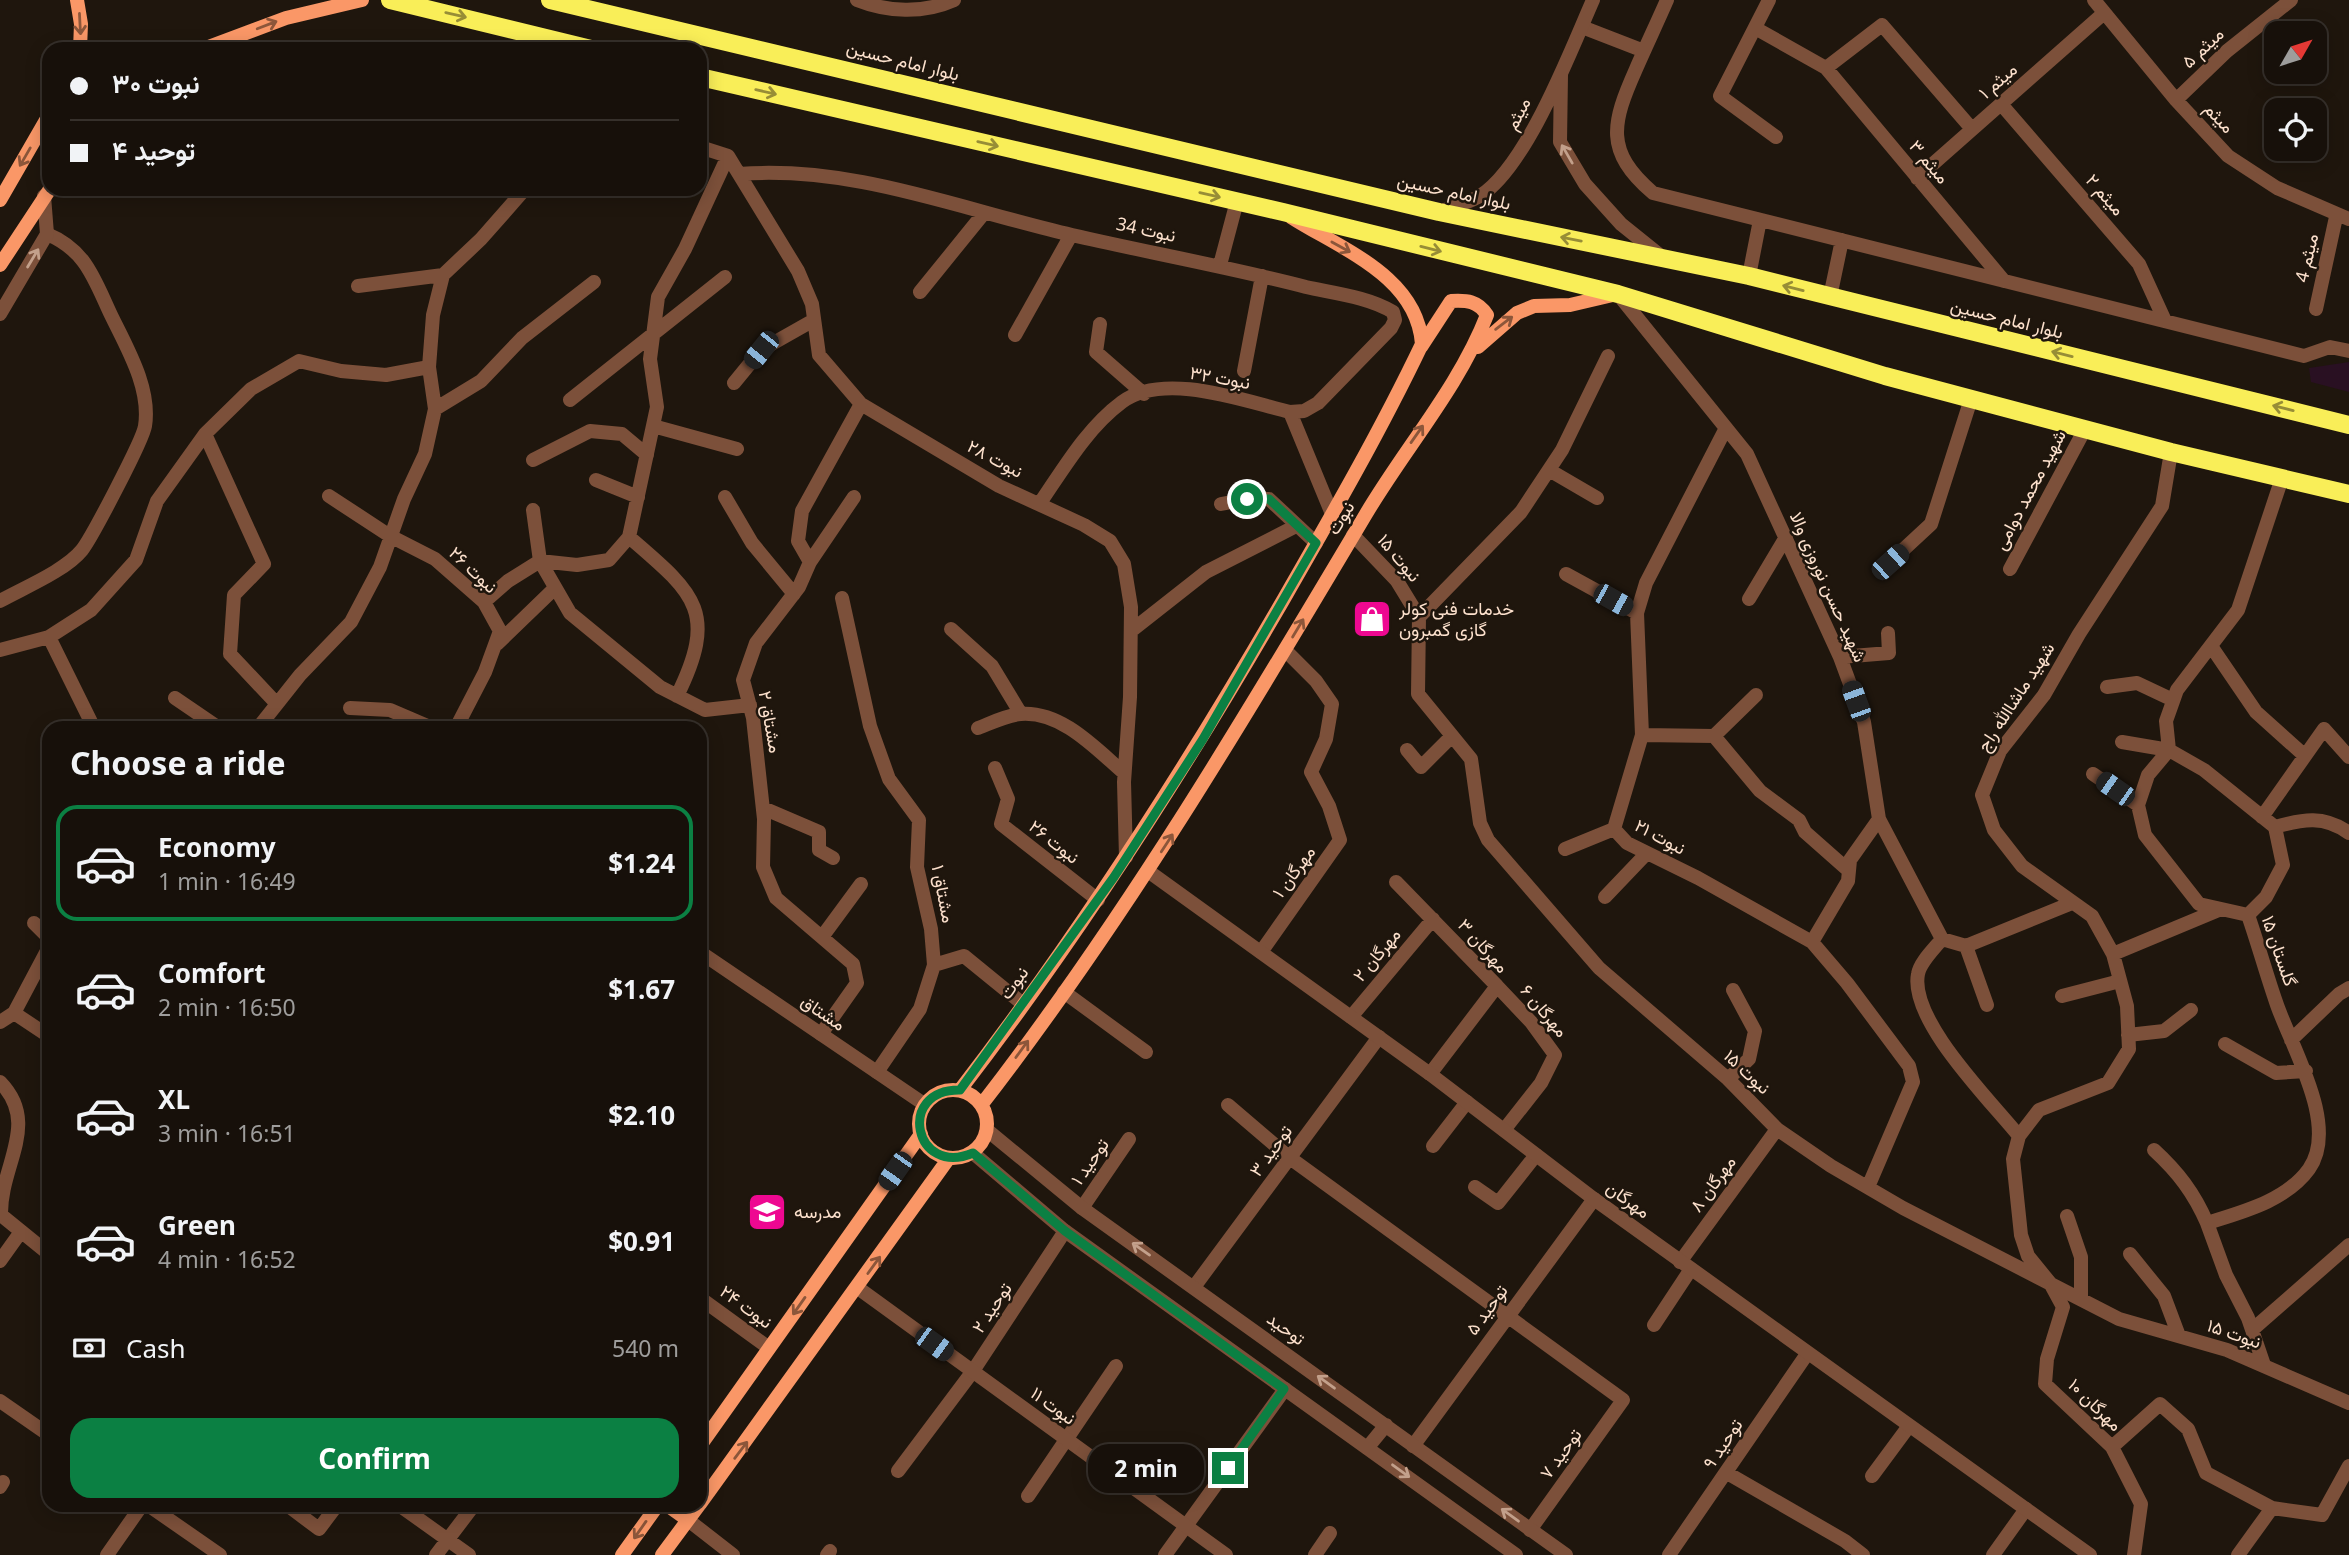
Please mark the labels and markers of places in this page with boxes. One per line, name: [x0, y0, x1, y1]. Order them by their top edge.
place label: خدمات فنی کولر گازی گمبرون: [1398, 596, 1514, 641]
shop icon: خدمات فنی کولر گازی گمبرون: [1351, 598, 1393, 640]
school or university icon: مدرسه: [746, 1191, 788, 1233]
place label: مدرسه: [794, 1199, 841, 1223]

